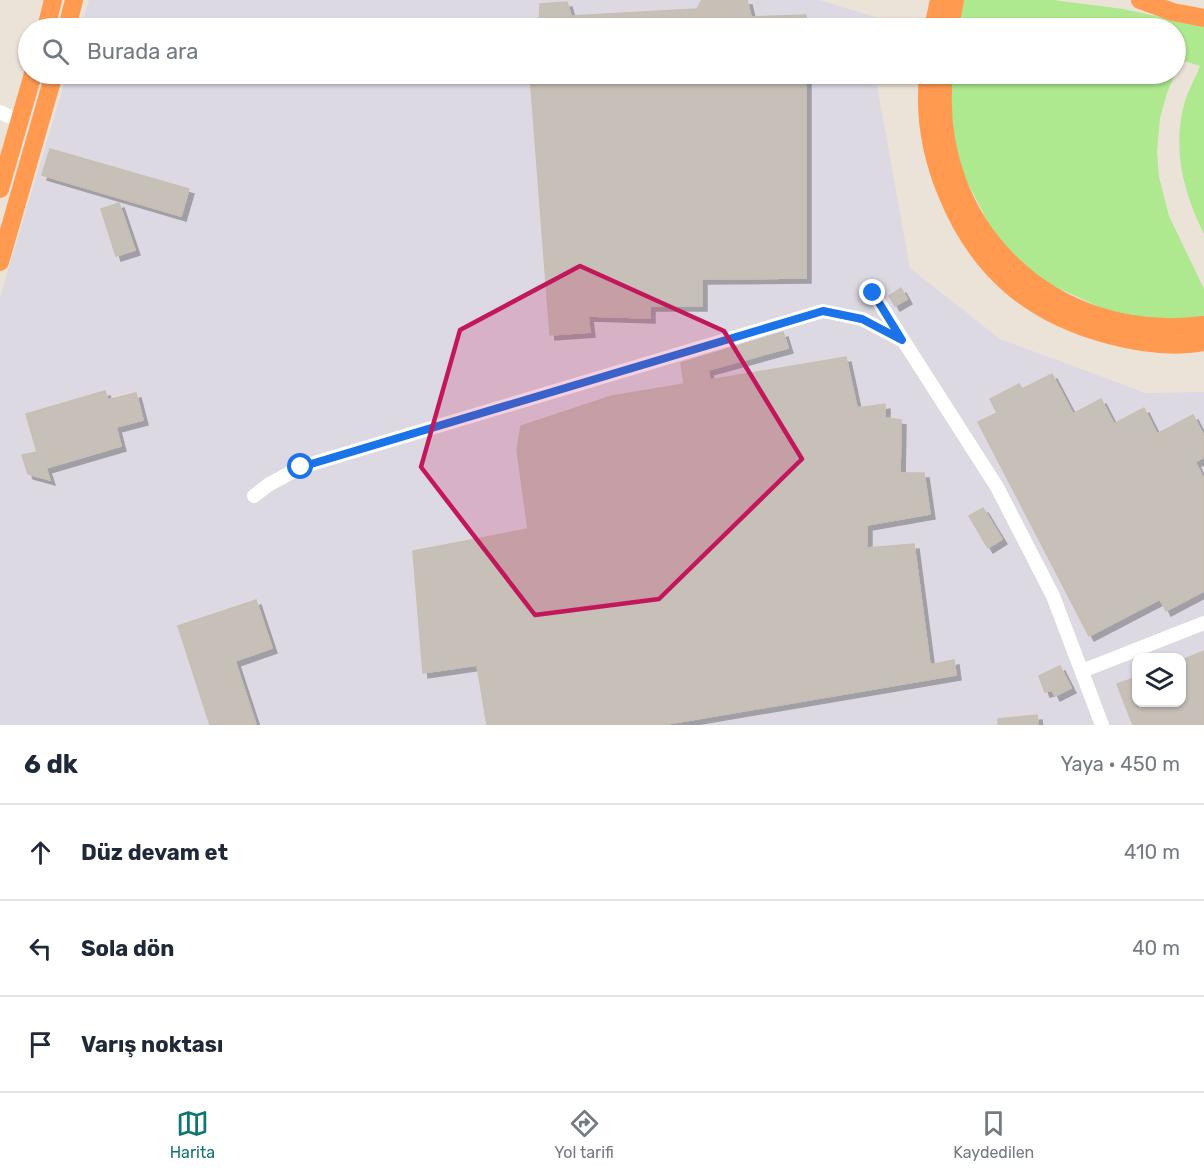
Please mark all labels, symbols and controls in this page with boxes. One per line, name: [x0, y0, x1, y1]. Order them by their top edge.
search box: [18, 18, 1186, 84]
icon: search: [39, 35, 72, 68]
text: Burada ara: [87, 38, 198, 65]
route end: [859, 279, 885, 305]
route start: [287, 453, 313, 479]
map controls: [1132, 653, 1186, 707]
button: layers: [1132, 653, 1186, 707]
text: 6 dk: [24, 749, 78, 780]
text: Yaya · 450 m: [1060, 752, 1180, 776]
icon: ahead: [24, 836, 57, 869]
text: Düz devam et: [81, 839, 228, 866]
text: 410 m: [1124, 840, 1180, 864]
icon: left: [24, 932, 57, 965]
text: Sola dön: [81, 935, 174, 962]
text: 40 m: [1132, 936, 1180, 960]
icon: arrive: [24, 1028, 57, 1061]
text: Varış noktası: [81, 1031, 223, 1058]
tab: Harita: [170, 1107, 215, 1162]
tab: Yol tarifi: [554, 1107, 614, 1162]
tab: Kaydedilen: [953, 1107, 1034, 1162]

